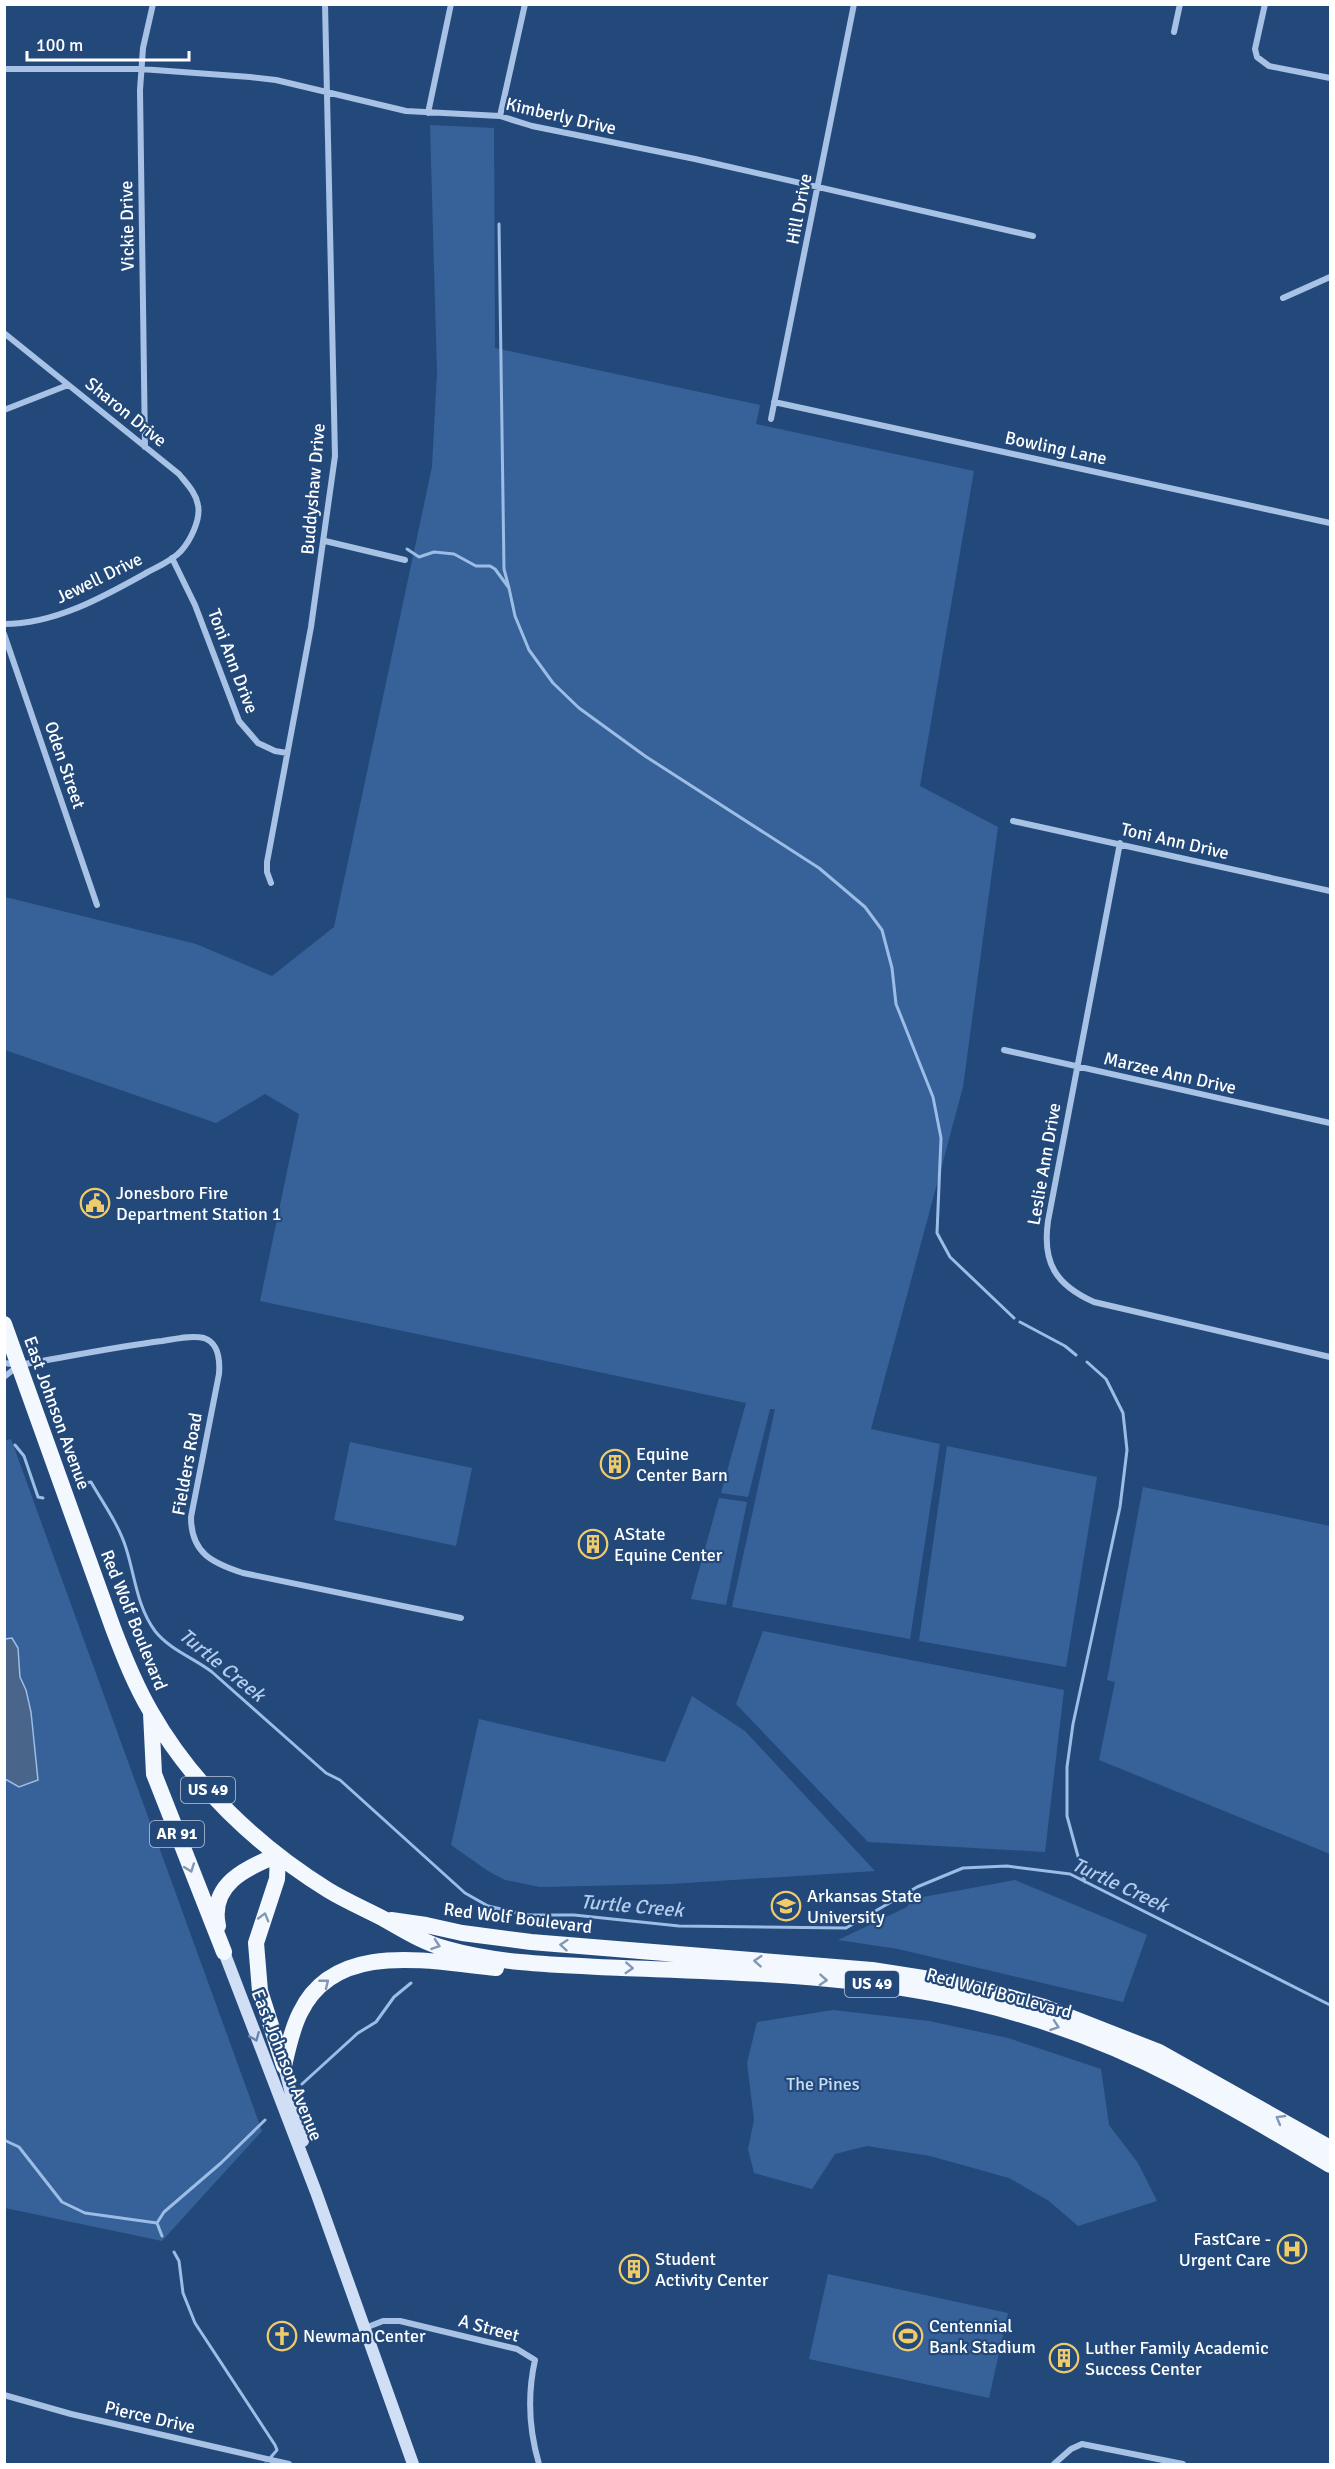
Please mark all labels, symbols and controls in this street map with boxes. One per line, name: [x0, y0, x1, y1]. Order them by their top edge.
scale bar: [27, 24, 189, 62]
text: 100 m: [36, 34, 83, 56]
street label: Kimberly Drive: [504, 93, 618, 139]
street label: Hill Drive: [781, 172, 817, 246]
street label: Vickie Drive: [115, 180, 139, 272]
street label: Sharon Drive: [81, 372, 171, 452]
street label: Buddyshaw Drive: [296, 422, 330, 556]
street label: Bowling Lane: [1003, 426, 1109, 470]
street label: Jewell Drive: [52, 548, 146, 608]
street label: Toni Ann Drive: [203, 606, 263, 716]
street label: Oden Street: [40, 718, 90, 812]
street label: Toni Ann Drive: [1119, 818, 1231, 864]
street label: Marzee Ann Drive: [1102, 1047, 1238, 1099]
street label: Leslie Ann Drive: [1022, 1101, 1066, 1227]
place label: Jonesboro Fire Department Station 1: [116, 1182, 281, 1225]
public building icon: Jonesboro Fire Department Station 1: [79, 1187, 111, 1219]
street label: East Johnson Avenue: [19, 1333, 95, 1493]
street label: Fielders Road: [167, 1411, 207, 1517]
place label: Equine Center Barn: [636, 1443, 728, 1486]
building icon: Equine Center Barn: [599, 1448, 631, 1480]
place label: AState Equine Center: [614, 1523, 723, 1566]
building icon: AState Equine Center: [577, 1528, 609, 1560]
street label: Red Wolf Boulevard: [96, 1547, 172, 1693]
water label: Turtle Creek: [174, 1623, 271, 1708]
road number: US 49: [181, 1777, 235, 1803]
road number: AR 91: [150, 1821, 204, 1847]
water label: Turtle Creek: [1068, 1852, 1174, 1919]
one-way arrow: [182, 1862, 195, 1873]
place label: Arkansas State University: [807, 1885, 922, 1928]
water label: Turtle Creek: [580, 1889, 686, 1923]
school or university icon: Arkansas State University: [770, 1890, 802, 1922]
street label: Red Wolf Boulevard: [442, 1898, 594, 1938]
one-way arrow: [257, 1912, 269, 1923]
one-way arrow: [430, 1938, 440, 1951]
one-way arrow: [559, 1939, 568, 1952]
one-way arrow: [753, 1954, 762, 1967]
one-way arrow: [624, 1961, 633, 1974]
street label: Red Wolf Boulevard: [924, 1963, 1074, 2023]
road number: US 49: [845, 1971, 899, 1997]
one-way arrow: [819, 1973, 828, 1986]
one-way arrow: [318, 1979, 329, 1990]
street label: East Johnson Avenue: [247, 1986, 327, 2144]
one-way arrow: [1049, 2019, 1060, 2032]
one-way arrow: [248, 2031, 260, 2042]
park label: The Pines: [786, 2073, 860, 2095]
one-way arrow: [1275, 2115, 1286, 2126]
place label: FastCare - Urgent Care: [1179, 2228, 1271, 2271]
hospital icon: FastCare - Urgent Care: [1276, 2233, 1308, 2265]
place label: Student Activity Center: [655, 2248, 769, 2291]
building icon: Student Activity Center: [618, 2253, 650, 2285]
street label: A Street: [456, 2309, 522, 2347]
place label: Centennial Bank Stadium: [929, 2315, 1036, 2358]
church icon: Newman Center: [266, 2320, 298, 2352]
sports icon: Centennial Bank Stadium: [892, 2320, 924, 2352]
place label: Newman Center: [303, 2325, 426, 2347]
place label: Luther Family Academic Success Center: [1085, 2337, 1269, 2380]
building icon: Luther Family Academic Success Center: [1048, 2342, 1080, 2374]
street label: Pierce Drive: [103, 2396, 197, 2438]

